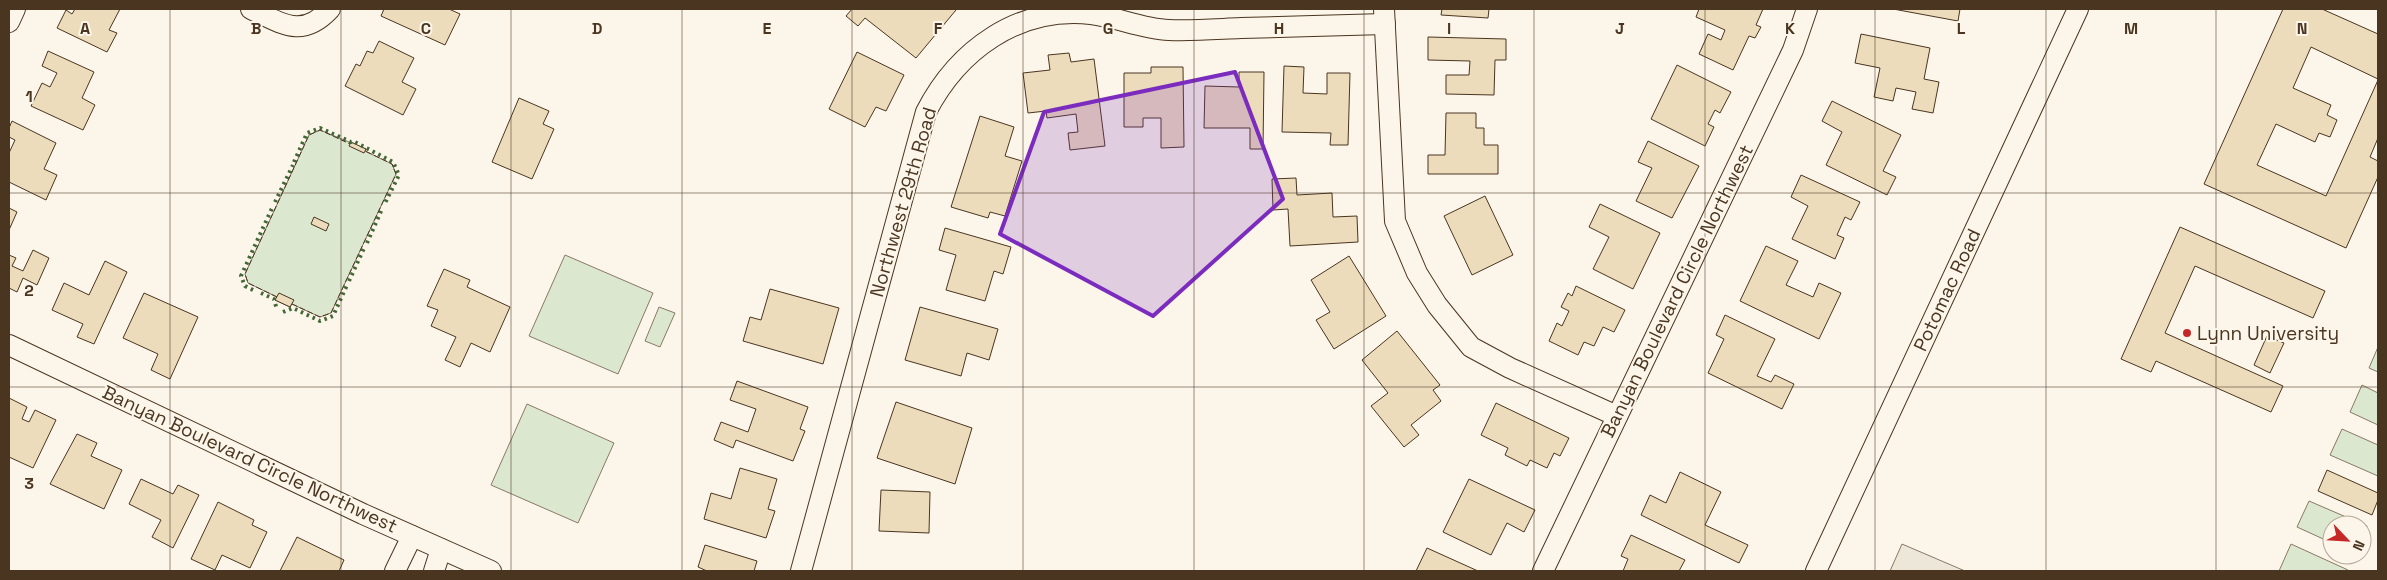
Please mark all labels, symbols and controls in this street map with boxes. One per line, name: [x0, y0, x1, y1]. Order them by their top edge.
text: A: [80, 18, 90, 39]
text: B: [251, 18, 261, 39]
text: C: [421, 18, 431, 39]
text: D: [592, 18, 602, 39]
text: E: [763, 18, 772, 39]
text: F: [934, 18, 943, 39]
text: G: [1103, 18, 1113, 39]
text: H: [1274, 18, 1284, 39]
text: I: [1447, 18, 1451, 39]
text: J: [1615, 18, 1625, 39]
text: K: [1785, 18, 1795, 39]
text: L: [1957, 18, 1966, 39]
text: M: [2124, 18, 2138, 39]
text: N: [2297, 18, 2307, 39]
text: 1: [25, 86, 33, 107]
street label: Northwest 29th Road: [864, 104, 942, 300]
street label: Banyan Boulevard Circle Northwest: [1595, 140, 1759, 442]
street label: Potomac Road: [1908, 225, 1986, 355]
text: 2: [24, 280, 34, 301]
place label: Lynn University: [2197, 321, 2339, 346]
marker: Lynn University: [2181, 327, 2193, 339]
street label: Banyan Boulevard Circle Northwest: [98, 379, 402, 539]
text: 3: [24, 473, 34, 494]
north arrow: [2322, 515, 2372, 565]
text: N: [2349, 537, 2369, 554]

